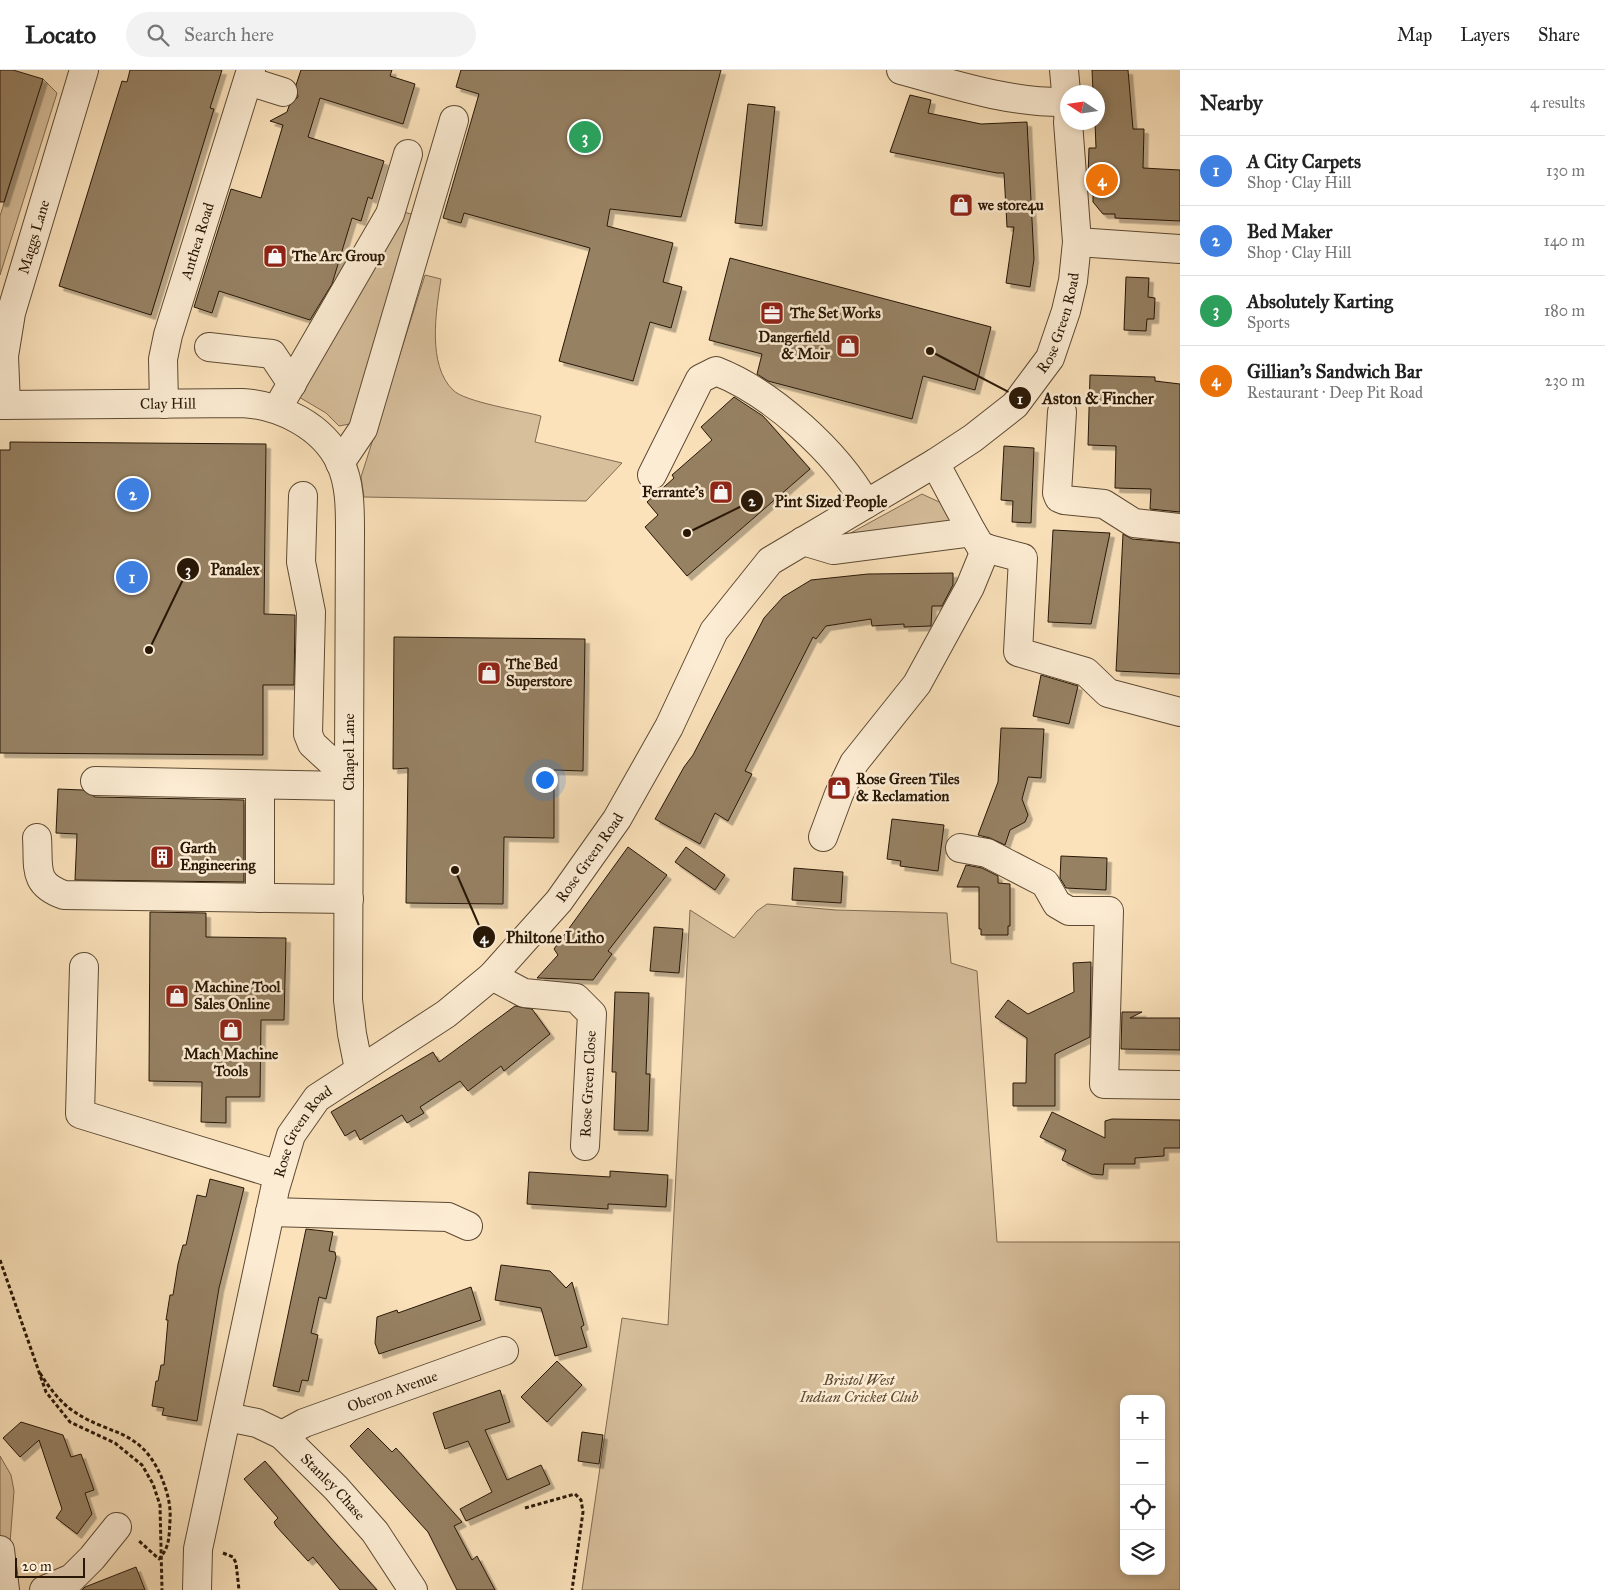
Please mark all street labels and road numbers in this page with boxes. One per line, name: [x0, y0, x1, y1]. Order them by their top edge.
street label: Maggs Lane: [14, 198, 53, 276]
street label: Anthea Road: [177, 200, 218, 283]
street label: Rose Green Road: [1033, 271, 1083, 377]
street label: Clay Hill: [140, 394, 197, 413]
street label: Chapel Lane: [340, 713, 358, 791]
street label: Rose Green Road: [552, 809, 628, 906]
street label: Rose Green Close: [576, 1030, 600, 1138]
street label: Rose Green Road: [270, 1081, 336, 1180]
street label: Oberon Avenue: [345, 1367, 440, 1416]
street label: Stanley Chase: [297, 1450, 369, 1524]

